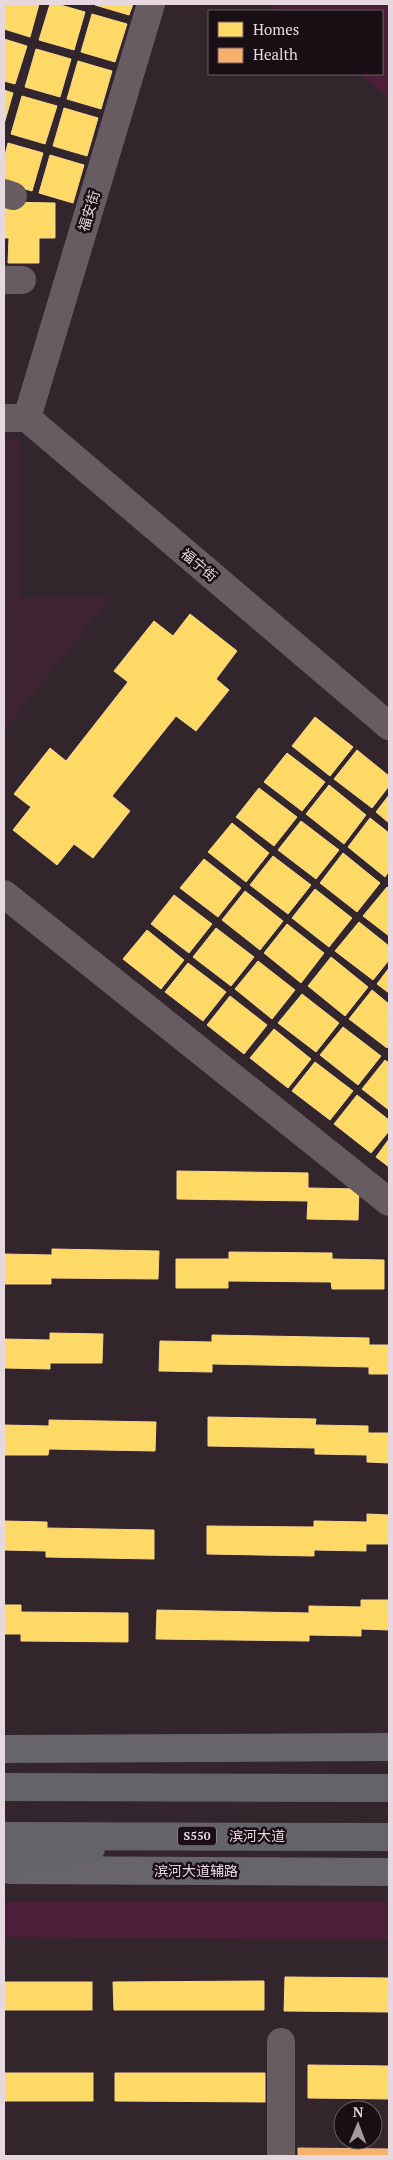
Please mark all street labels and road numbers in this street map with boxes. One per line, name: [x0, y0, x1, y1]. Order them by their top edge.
street label: 福安街: [73, 188, 104, 234]
street label: 福宁街: [177, 544, 222, 585]
road number: S550: [178, 1826, 216, 1845]
street label: 滨河大道: [229, 1826, 285, 1845]
street label: 滨河大道辅路: [154, 1861, 238, 1880]

